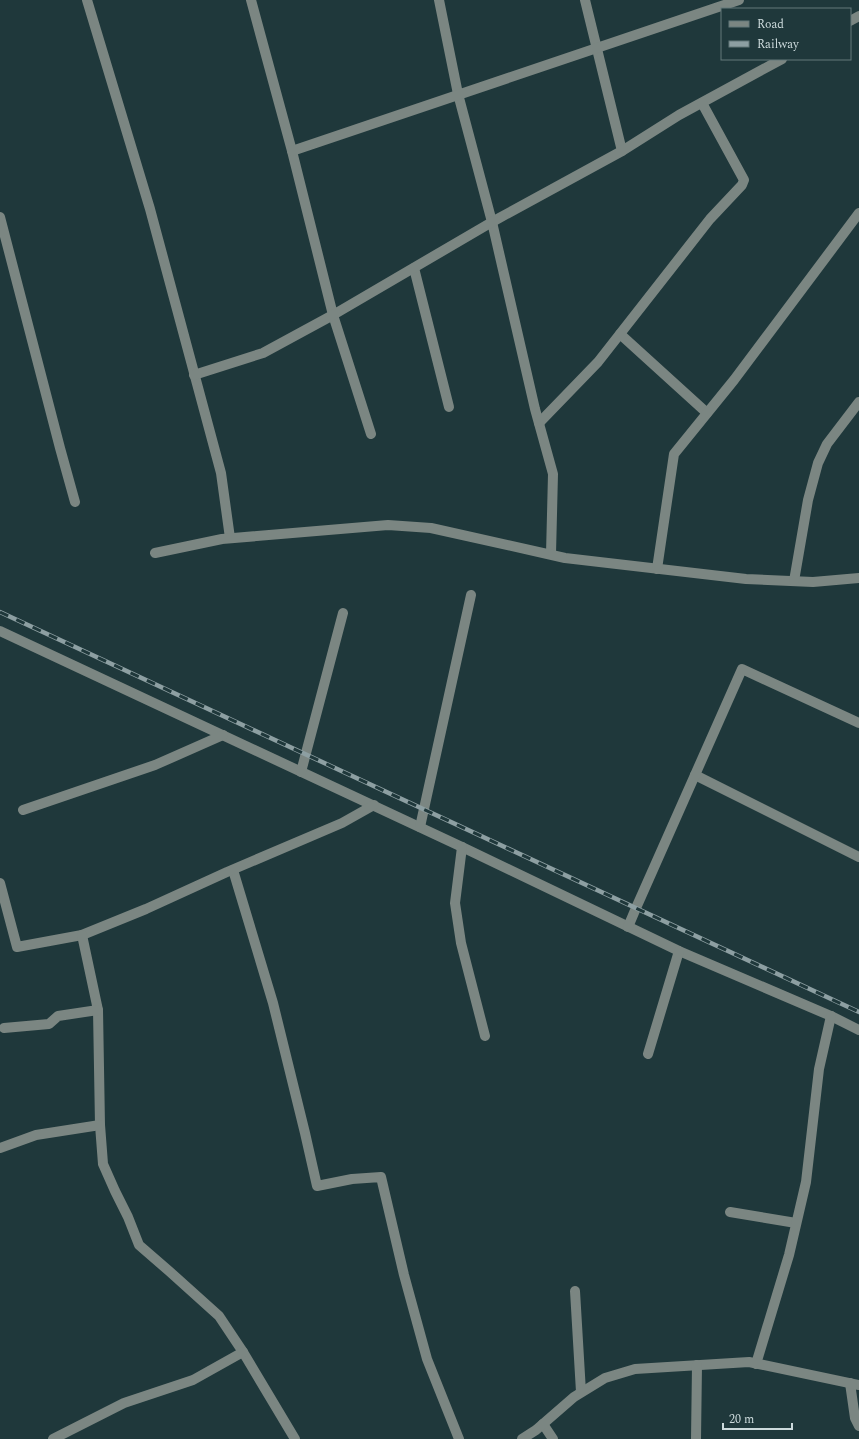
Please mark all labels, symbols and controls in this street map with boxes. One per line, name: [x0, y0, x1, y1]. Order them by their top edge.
legend: [721, 8, 851, 60]
text: Road: [757, 15, 784, 34]
text: Railway: [757, 35, 800, 54]
scale bar: [723, 1405, 792, 1431]
text: 20 m: [729, 1410, 754, 1429]

